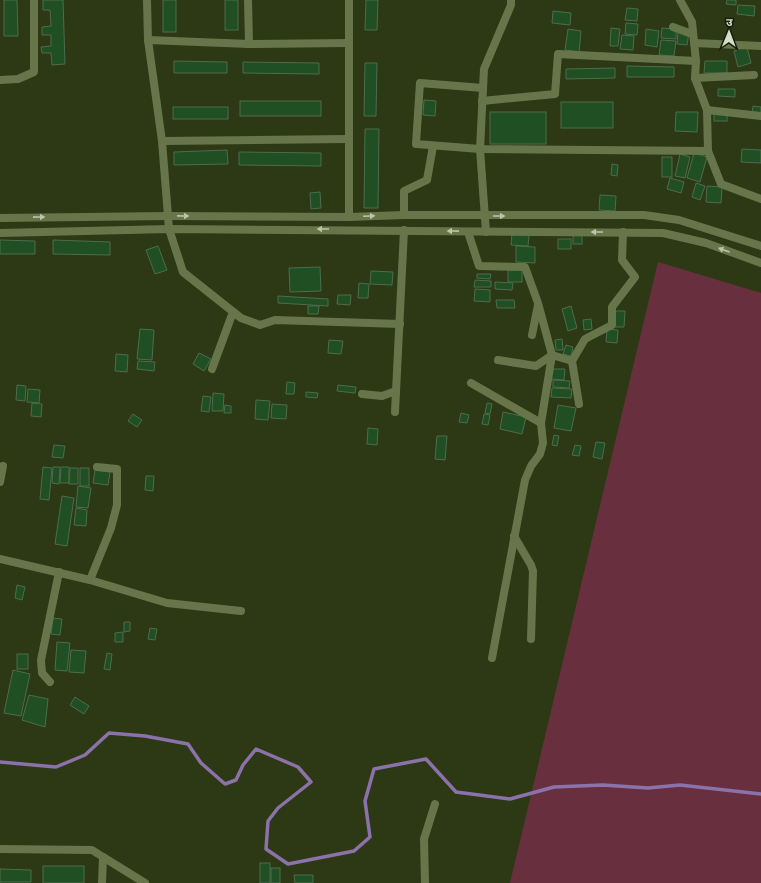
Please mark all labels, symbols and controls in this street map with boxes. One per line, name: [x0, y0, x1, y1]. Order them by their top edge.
north arrow: [709, 12, 749, 52]
text: उ: [726, 15, 733, 28]
one-way arrow: [177, 213, 190, 219]
one-way arrow: [363, 213, 375, 220]
one-way arrow: [493, 213, 506, 219]
one-way arrow: [33, 214, 46, 220]
one-way arrow: [316, 226, 329, 232]
one-way arrow: [447, 228, 459, 235]
one-way arrow: [590, 229, 603, 235]
one-way arrow: [718, 246, 730, 252]

